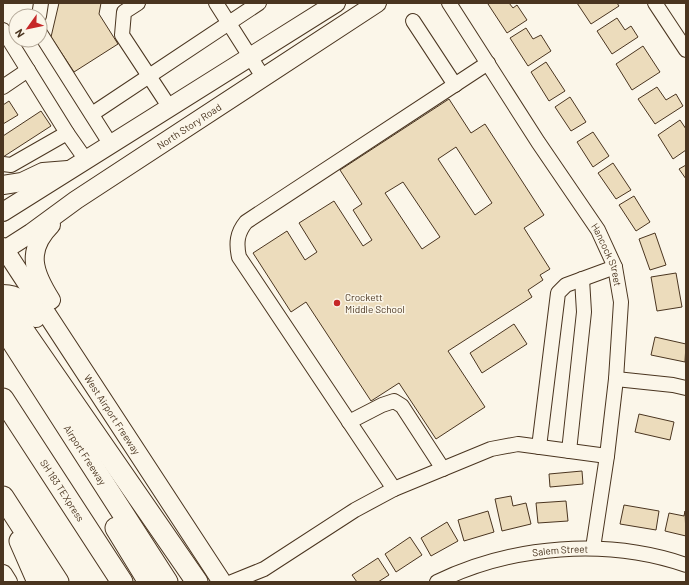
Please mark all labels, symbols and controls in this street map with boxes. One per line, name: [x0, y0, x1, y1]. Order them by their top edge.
north arrow: [8, 8, 48, 48]
text: N: [12, 27, 27, 40]
street label: North Story Road: [154, 101, 223, 152]
street label: Hancock Street: [589, 221, 624, 287]
place label: Crockett Middle School: [345, 291, 405, 315]
marker: Crockett Middle School: [332, 298, 342, 308]
street label: West Airport Freeway: [83, 372, 143, 456]
street label: Airport Freeway: [61, 423, 109, 487]
street label: SH 183 TEXpress: [38, 457, 87, 524]
street label: Salem Street: [531, 543, 589, 559]

